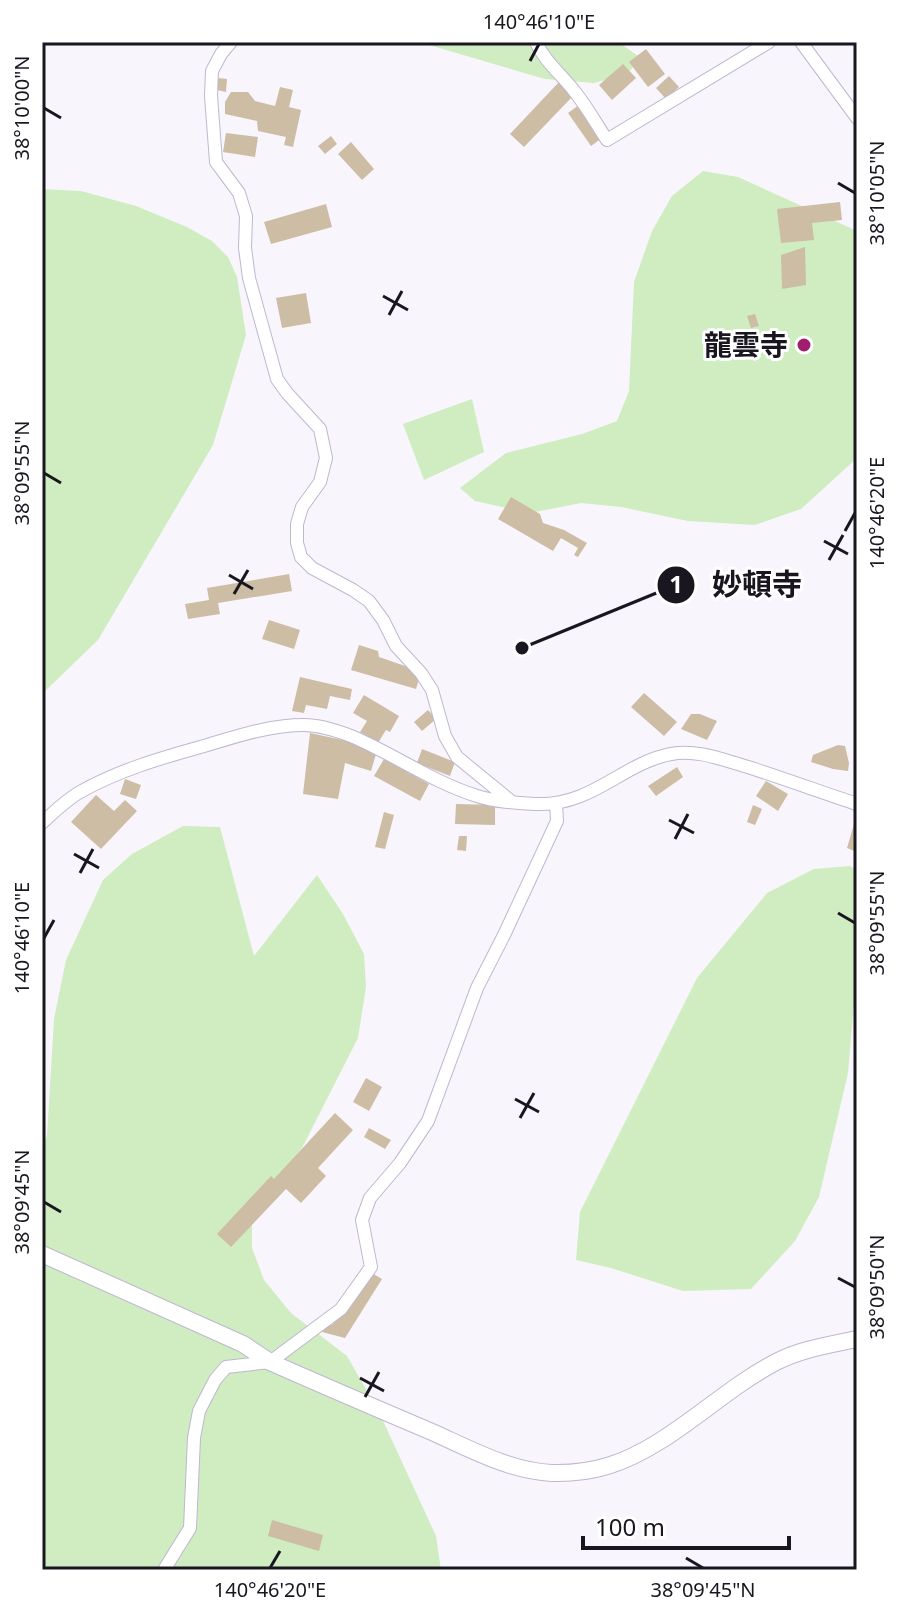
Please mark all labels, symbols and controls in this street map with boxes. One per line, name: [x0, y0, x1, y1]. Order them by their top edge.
text: 140°46'10"E: [483, 8, 595, 35]
text: 38°10'00"N: [8, 55, 35, 161]
text: 38°10'05"N: [863, 140, 890, 246]
place label: 龍雲寺: [704, 325, 788, 363]
marker: 龍雲寺: [795, 336, 813, 354]
text: 38°09'55"N: [8, 420, 35, 526]
text: 140°46'20"E: [863, 457, 890, 569]
callout: 妙頓寺: [656, 558, 818, 612]
text: 妙頓寺: [712, 563, 802, 604]
text: 1: [669, 567, 683, 600]
text: 38°09'55"N: [863, 870, 890, 976]
text: 140°46'10"E: [8, 882, 35, 994]
text: 38°09'45"N: [8, 1149, 35, 1255]
text: 38°09'50"N: [863, 1234, 890, 1340]
scale bar: [583, 1500, 789, 1550]
text: 100 m: [595, 1510, 665, 1543]
text: 140°46'20"E: [214, 1576, 326, 1603]
text: 38°09'45"N: [650, 1576, 756, 1603]

